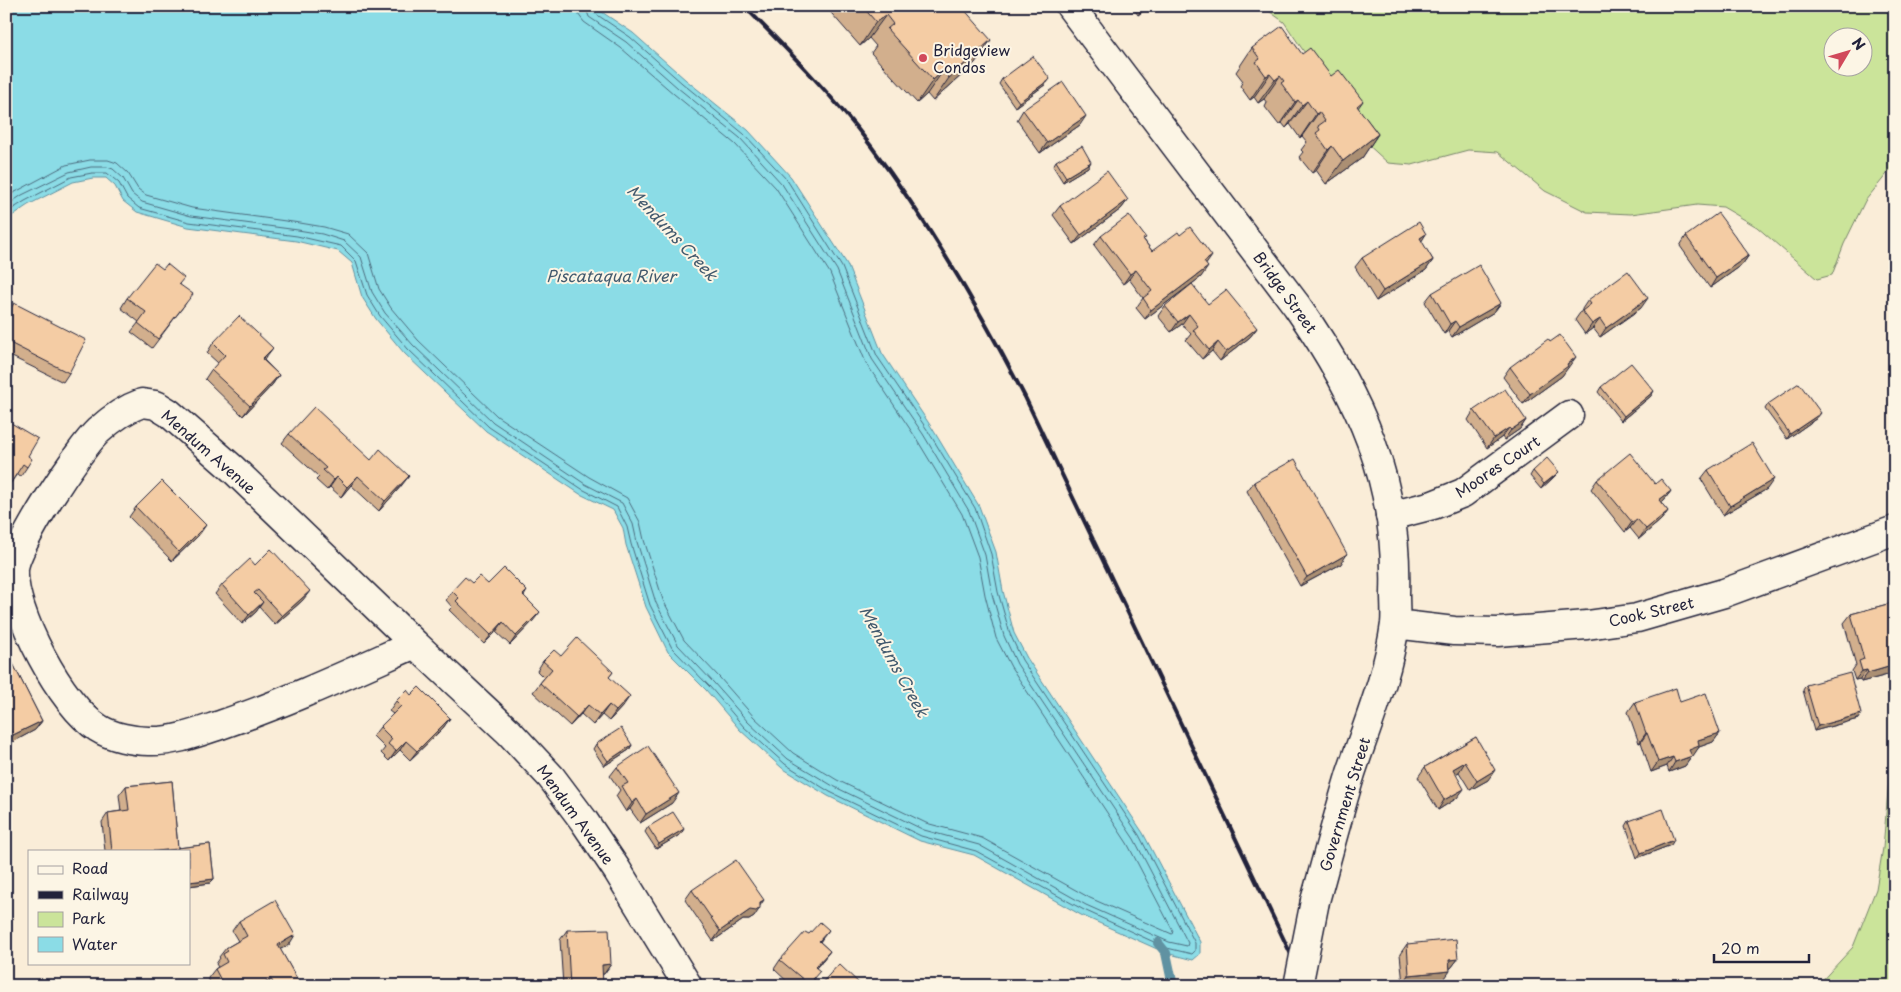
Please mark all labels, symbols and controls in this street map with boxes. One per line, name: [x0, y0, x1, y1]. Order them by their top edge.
north arrow: [1824, 28, 1874, 78]
text: N: [1847, 33, 1870, 55]
place label: Bridgeview Condos: [933, 38, 1010, 78]
marker: Bridgeview Condos: [917, 52, 929, 64]
water label: Mendums Creek: [622, 179, 725, 286]
street label: Bridge Street: [1249, 246, 1323, 338]
water label: Piscataqua River: [546, 263, 678, 287]
street label: Mendum Avenue: [157, 403, 261, 499]
street label: Moores Court: [1450, 429, 1544, 503]
street label: Cook Street: [1606, 590, 1696, 632]
water label: Mendums Creek: [854, 601, 936, 722]
street label: Government Street: [1313, 734, 1375, 874]
street label: Mendum Avenue: [532, 759, 620, 869]
legend: [28, 850, 190, 964]
text: Road: [72, 856, 108, 879]
text: Railway: [72, 882, 129, 905]
text: Park: [72, 906, 106, 929]
text: Water: [72, 932, 117, 955]
scale bar: [1714, 932, 1808, 964]
text: 20 m: [1721, 936, 1760, 959]

